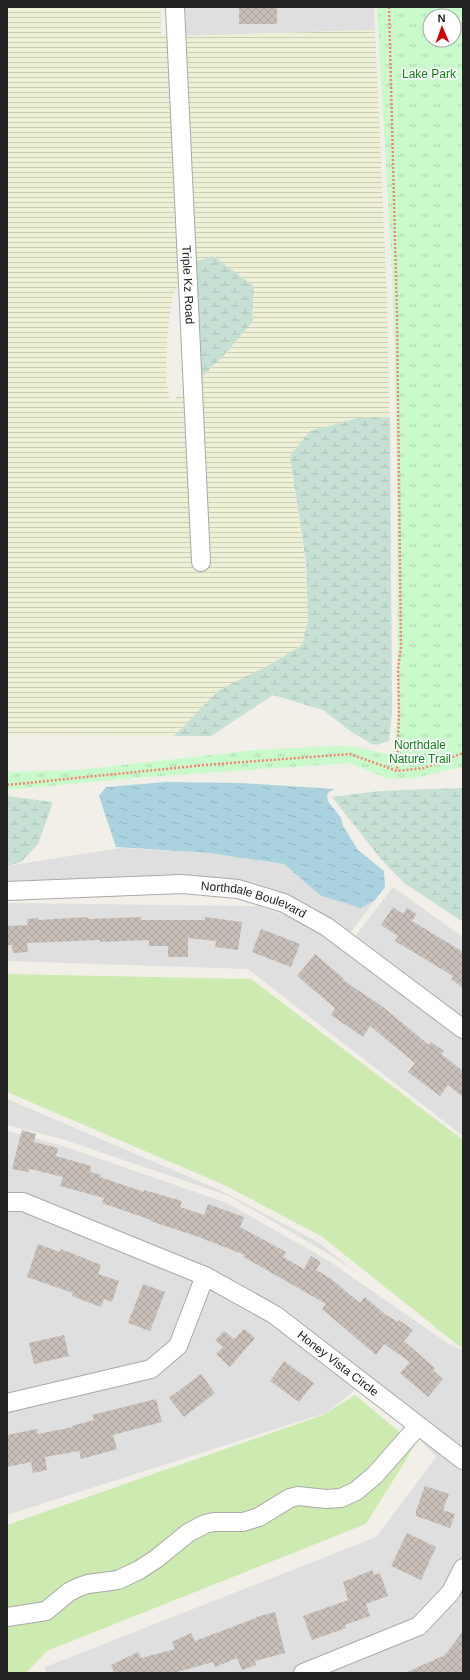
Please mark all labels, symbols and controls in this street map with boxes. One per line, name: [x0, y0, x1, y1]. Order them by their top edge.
north arrow: [422, 8, 462, 48]
text: N: [437, 12, 446, 24]
park label: Lake Park: [402, 67, 457, 81]
street label: Triple Kz Road: [179, 245, 197, 325]
park label: Northdale Nature Trail: [389, 738, 451, 766]
street label: Northdale Boulevard: [200, 879, 309, 921]
street label: Honey Vista Circle: [295, 1328, 381, 1399]

